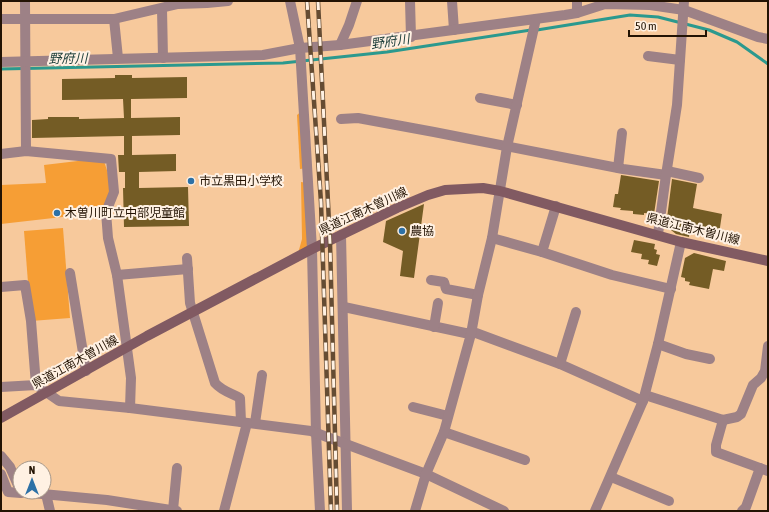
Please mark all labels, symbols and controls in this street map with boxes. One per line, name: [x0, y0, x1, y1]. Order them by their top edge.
scale bar: [629, 12, 706, 38]
text: 50 m: [635, 19, 657, 33]
water label: 野府川: [370, 31, 412, 52]
water label: 野府川: [48, 51, 90, 66]
place label: 市立黒田小学校: [199, 174, 283, 188]
marker: 市立黒田小学校: [186, 176, 196, 186]
street label: 県道江南木曽川線: [317, 184, 409, 238]
place label: 木曽川町立中部児童館: [65, 206, 185, 220]
marker: 木曽川町立中部児童館: [52, 208, 62, 218]
street label: 県道江南木曽川線: [645, 211, 741, 247]
place label: 農協: [410, 224, 434, 238]
marker: 農協: [397, 226, 407, 236]
street label: 県道江南木曽川線: [30, 333, 120, 391]
north arrow: [12, 460, 52, 500]
text: N: [29, 464, 35, 476]

